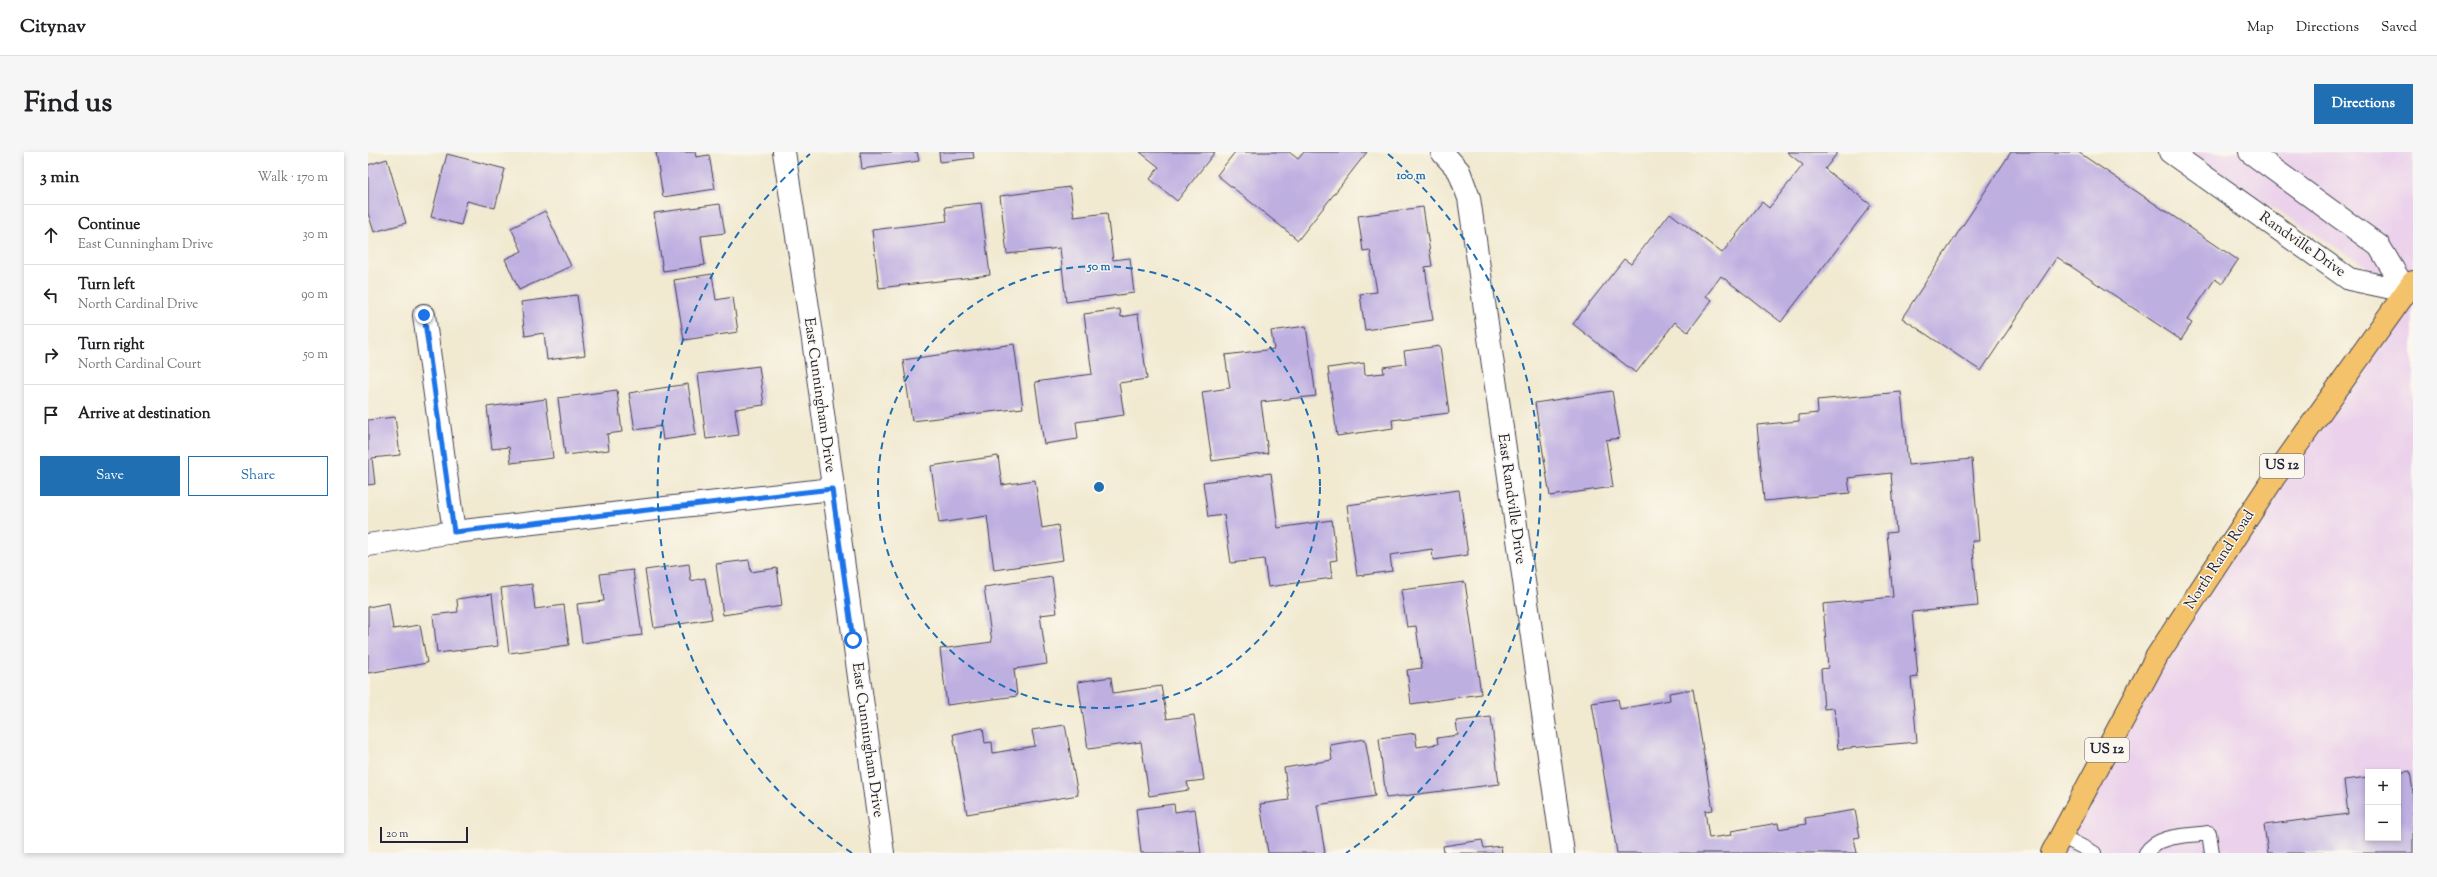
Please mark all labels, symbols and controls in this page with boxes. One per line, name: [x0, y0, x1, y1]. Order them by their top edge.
text: Citynav: [20, 14, 86, 41]
text: Map: [2247, 18, 2274, 38]
text: Directions: [2296, 18, 2359, 38]
text: Saved: [2381, 18, 2417, 38]
text: Find us: [24, 84, 112, 124]
button: Directions: [2314, 84, 2413, 124]
text: 3 min: [40, 166, 79, 190]
text: 100 m: [1395, 167, 1426, 185]
text: Walk · 170 m: [258, 169, 328, 187]
street label: Randville Drive: [2254, 207, 2350, 283]
text: Continue: [78, 215, 140, 236]
icon: ahead: [40, 224, 62, 246]
text: 30 m: [302, 226, 328, 244]
text: East Cunningham Drive: [78, 236, 213, 254]
text: 50 m: [1087, 258, 1111, 276]
text: Turn left: [78, 275, 135, 296]
icon: left: [40, 284, 62, 306]
text: 90 m: [301, 286, 328, 304]
text: North Cardinal Drive: [78, 296, 198, 314]
route end: [415, 306, 433, 324]
street label: East Cunningham Drive: [798, 316, 840, 474]
text: Turn right: [78, 335, 144, 356]
icon: right: [40, 344, 62, 366]
text: 50 m: [303, 346, 328, 364]
text: North Cardinal Court: [78, 356, 201, 374]
icon: arrive: [40, 404, 62, 426]
text: Arrive at destination: [78, 404, 211, 425]
street label: East Randville Drive: [1491, 432, 1531, 566]
road number: US 12: [2260, 454, 2304, 478]
button: Save: [40, 456, 180, 496]
button: Share: [188, 456, 328, 496]
centre of rings: [1092, 480, 1106, 494]
street label: North Rand Road: [2180, 506, 2260, 614]
route start: [844, 631, 862, 649]
street label: East Cunningham Drive: [846, 661, 888, 819]
road number: US 12: [2085, 738, 2129, 762]
map controls: [2365, 769, 2401, 841]
button: +: [2365, 769, 2401, 805]
button: −: [2365, 805, 2401, 841]
scale bar: [380, 825, 468, 844]
text: 20 m: [386, 826, 408, 842]

